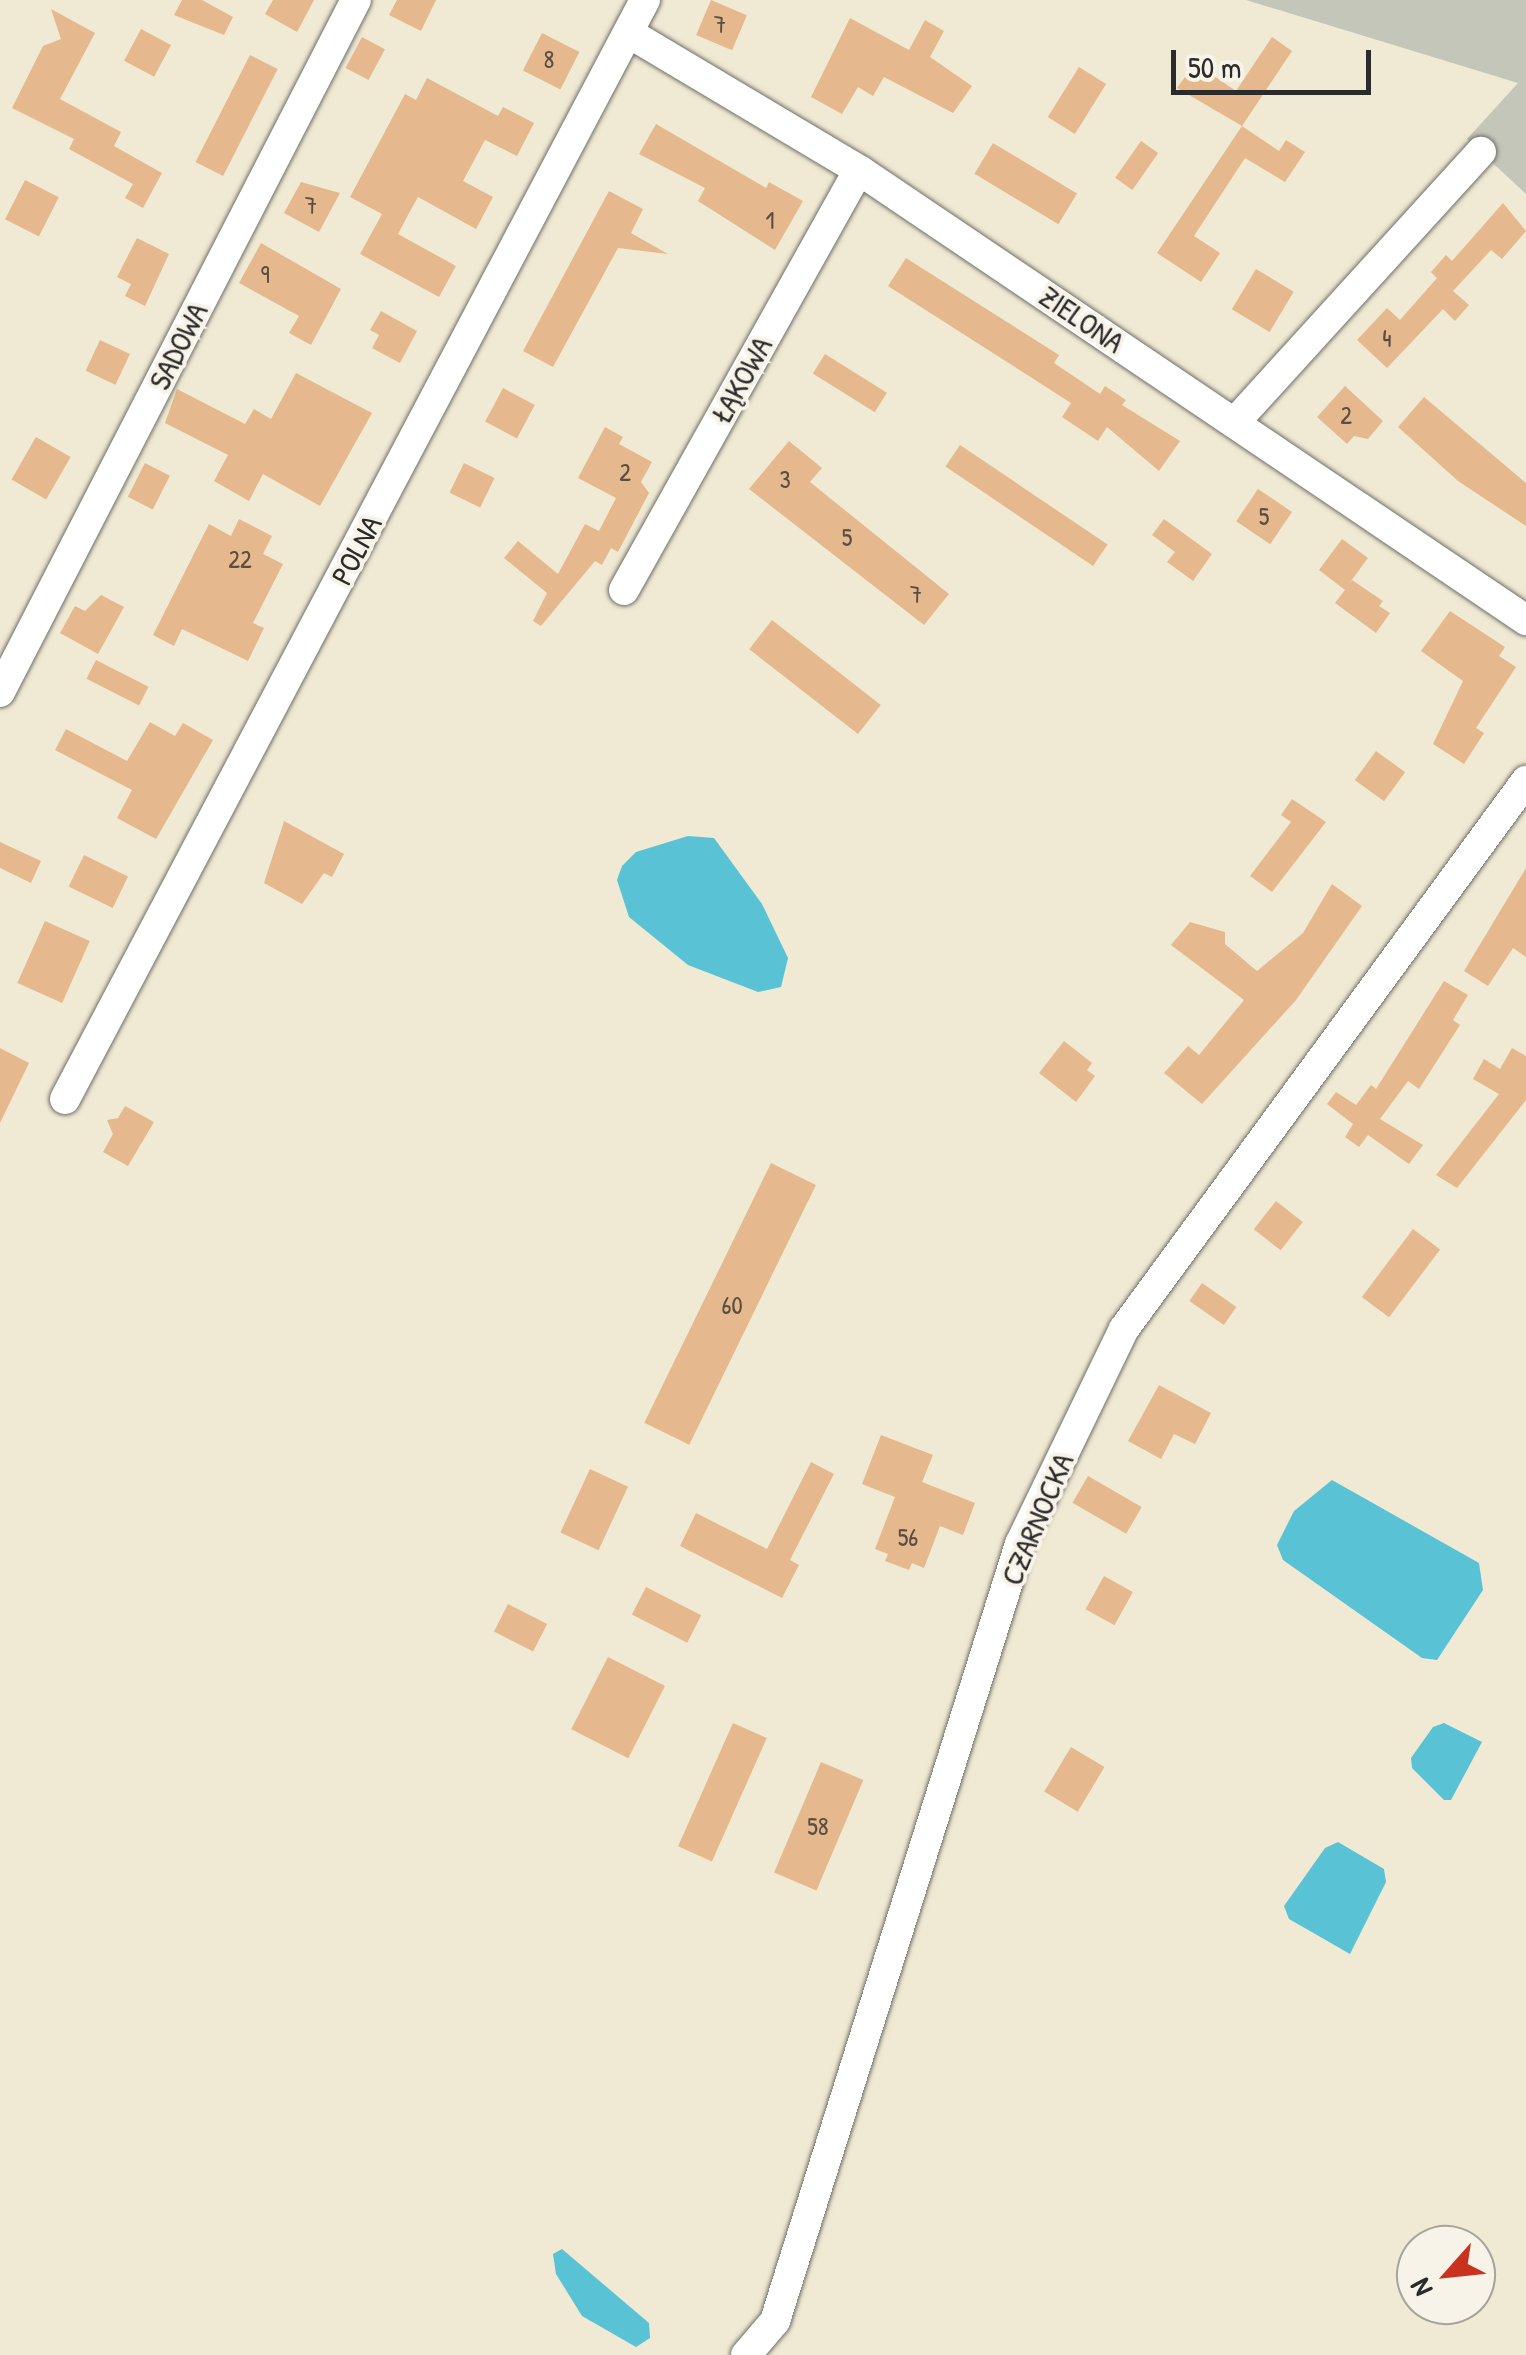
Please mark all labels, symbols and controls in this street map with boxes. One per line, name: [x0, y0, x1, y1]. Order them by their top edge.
house number: 7: [714, 9, 726, 39]
scale bar: [1176, 30, 1376, 92]
house number: 8: [544, 44, 554, 74]
text: 50 m: [1188, 47, 1241, 87]
house number: 7: [305, 190, 317, 220]
house number: 1: [765, 205, 775, 235]
house number: 9: [260, 259, 270, 289]
street label: ZIELONA: [1033, 278, 1131, 360]
street label: SADOWA: [141, 297, 215, 395]
house number: 4: [1382, 323, 1392, 353]
street label: ŁĄKOWA: [703, 330, 779, 430]
house number: 2: [1340, 400, 1352, 430]
house number: 2: [619, 457, 631, 487]
house number: 3: [779, 464, 791, 494]
house number: 5: [1259, 501, 1269, 531]
street label: POLNA: [323, 509, 389, 591]
house number: 5: [842, 522, 852, 552]
house number: 22: [228, 544, 252, 574]
house number: 7: [910, 579, 922, 609]
house number: 60: [721, 1290, 743, 1320]
street label: CZARNOCKA: [993, 1448, 1081, 1590]
house number: 56: [898, 1522, 918, 1552]
house number: 58: [807, 1811, 829, 1841]
north arrow: [1396, 2225, 1496, 2325]
text: N: [1401, 2272, 1441, 2303]

